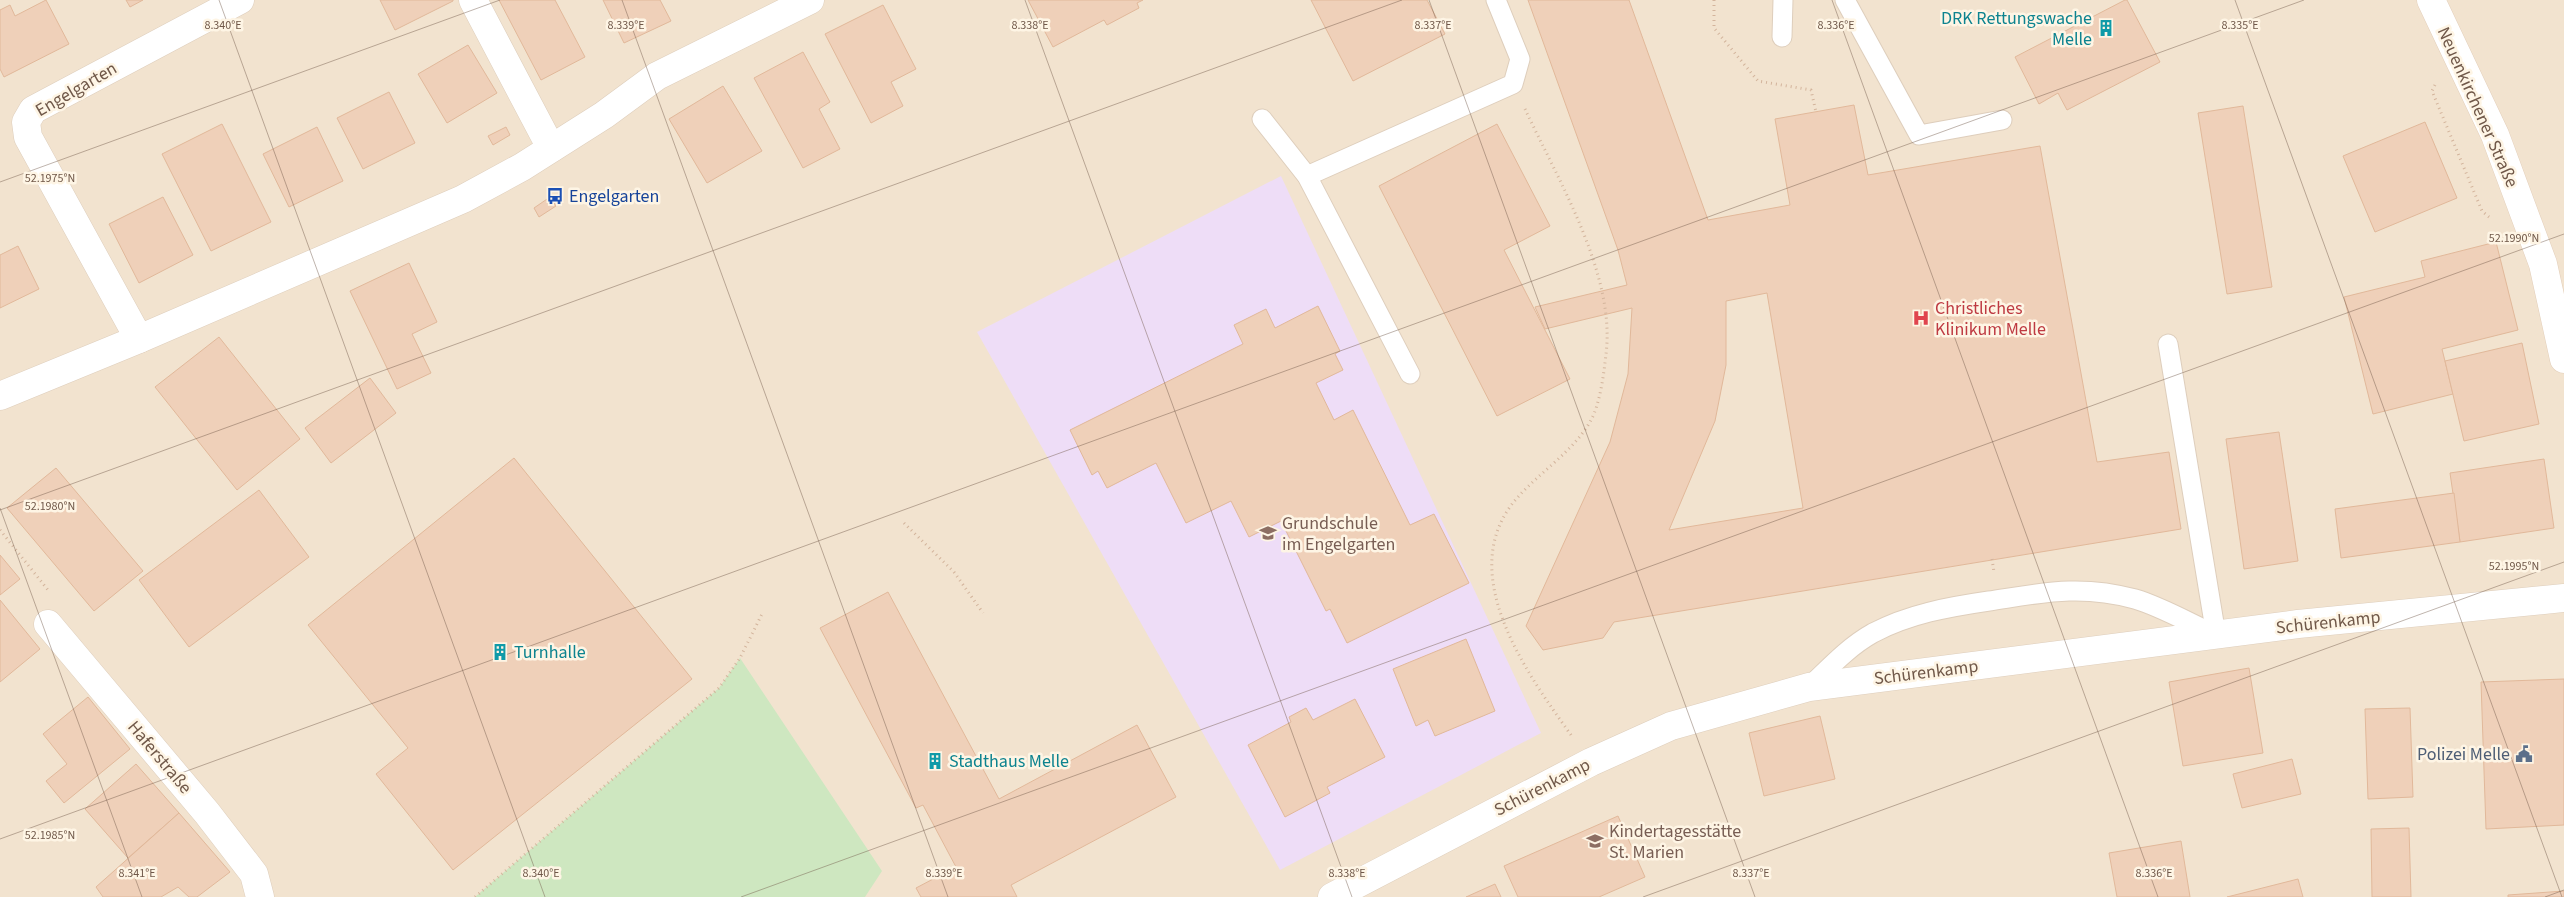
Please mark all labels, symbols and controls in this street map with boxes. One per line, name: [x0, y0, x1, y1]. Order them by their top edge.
place label: DRK Rettungswache Melle: [1941, 6, 2092, 52]
text: 8.340°E: [204, 17, 242, 34]
text: 8.339°E: [607, 17, 645, 34]
text: 8.338°E: [1011, 17, 1049, 34]
text: 8.337°E: [1414, 17, 1452, 34]
text: 8.336°E: [1817, 17, 1855, 34]
text: 8.335°E: [2221, 17, 2259, 34]
building icon: DRK Rettungswache Melle: [2096, 18, 2116, 38]
street label: Neuenkirchener Straße: [2431, 23, 2524, 192]
street label: Engelgarten: [31, 56, 122, 123]
text: 52.1975°N: [25, 170, 75, 187]
place label: Engelgarten: [569, 184, 659, 209]
bus stop icon: Engelgarten: [545, 186, 565, 206]
text: 52.1990°N: [2489, 230, 2539, 247]
place label: Christliches Klinikum Melle: [1935, 296, 2046, 342]
hospital icon: Christliches Klinikum Melle: [1911, 308, 1931, 328]
text: 52.1980°N: [25, 498, 75, 515]
place label: Grundschule im Engelgarten: [1282, 511, 1395, 557]
school or university icon: Grundschule im Engelgarten: [1258, 523, 1278, 543]
text: 52.1995°N: [2489, 558, 2539, 575]
street label: Schürenkamp: [2275, 605, 2382, 640]
place label: Turnhalle: [514, 640, 586, 665]
building icon: Turnhalle: [490, 642, 510, 662]
street label: Schürenkamp: [1872, 654, 1980, 691]
street label: Haferstraße: [122, 715, 198, 799]
place label: Polizei Melle: [2417, 742, 2510, 767]
public building icon: Polizei Melle: [2514, 744, 2534, 764]
place label: Stadthaus Melle: [949, 749, 1069, 774]
building icon: Stadthaus Melle: [925, 751, 945, 771]
street label: Schürenkamp: [1490, 752, 1595, 822]
place label: Kindertagesstätte St. Marien: [1609, 819, 1741, 865]
text: 52.1985°N: [25, 827, 75, 844]
school or university icon: Kindertagesstätte St. Marien: [1585, 831, 1605, 851]
text: 8.341°E: [118, 865, 156, 882]
text: 8.340°E: [522, 865, 560, 882]
text: 8.339°E: [925, 865, 963, 882]
text: 8.338°E: [1328, 865, 1366, 882]
text: 8.337°E: [1732, 865, 1770, 882]
text: 8.336°E: [2135, 865, 2173, 882]

